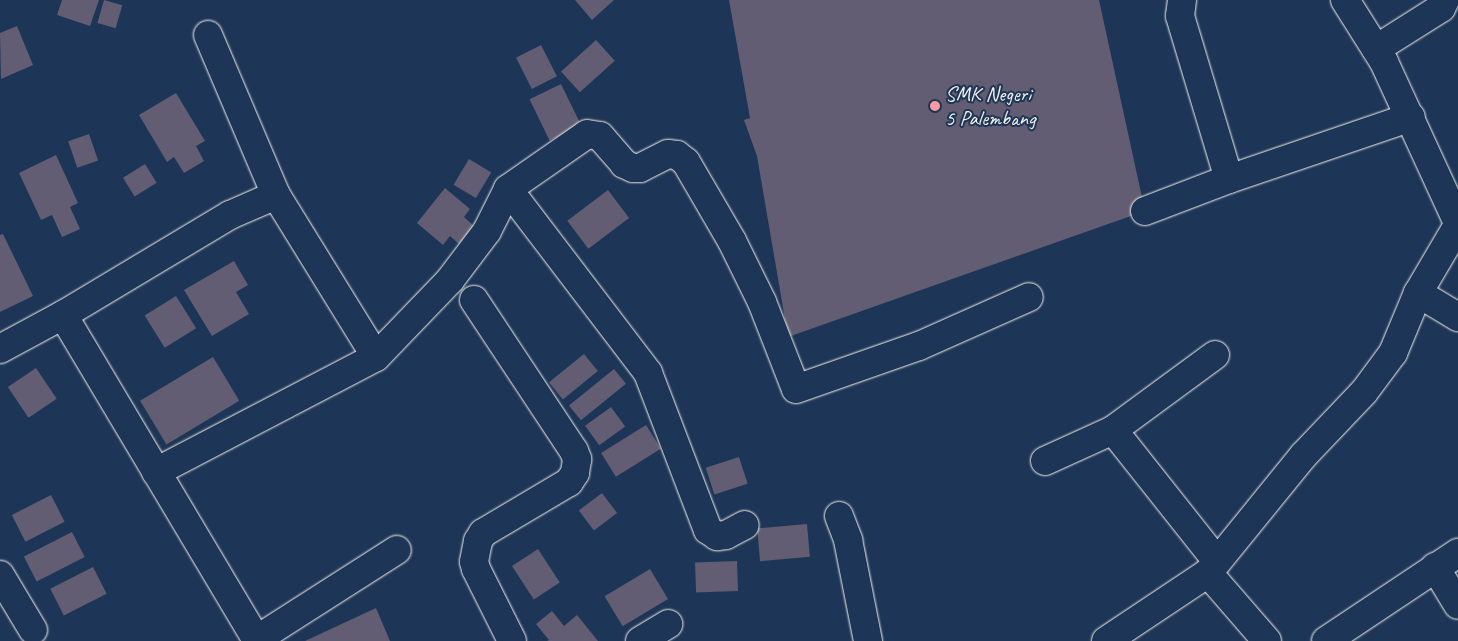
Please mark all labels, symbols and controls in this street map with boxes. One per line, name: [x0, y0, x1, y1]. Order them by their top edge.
place label: SMK Negeri 5 Palembang: [945, 81, 1035, 131]
marker: SMK Negeri 5 Palembang: [929, 100, 941, 112]

